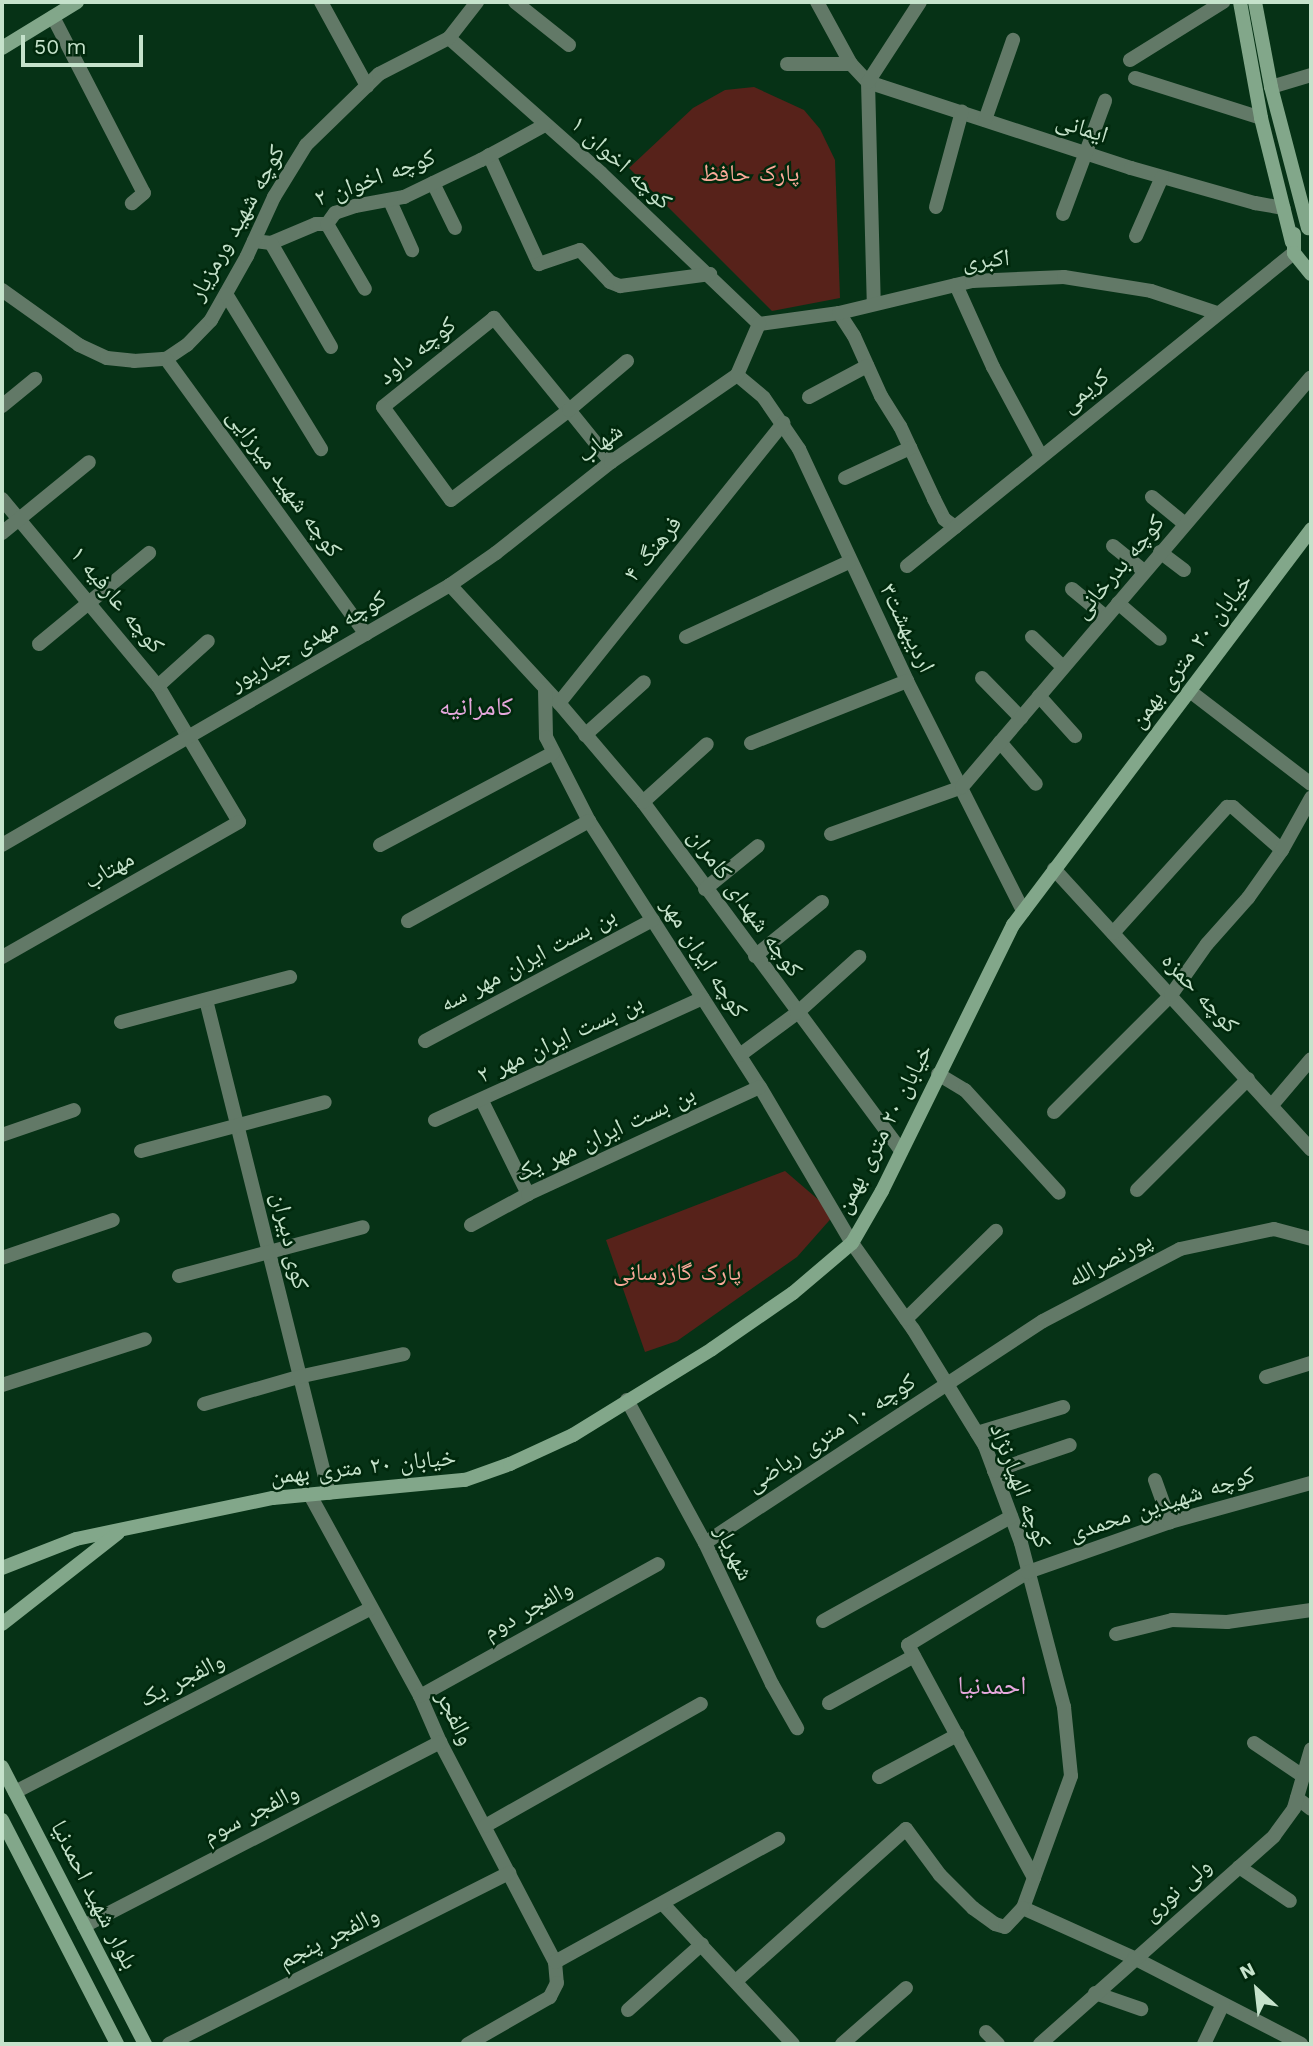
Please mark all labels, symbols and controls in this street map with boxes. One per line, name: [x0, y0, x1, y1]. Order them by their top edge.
scale bar: [24, 21, 147, 65]
text: 50 m: [34, 34, 86, 59]
street label: ایمانی: [1052, 106, 1112, 150]
street label: کوچه اخوان ۱: [564, 110, 678, 216]
street label: کوچه شهید ورمزیار: [182, 140, 292, 306]
street label: کوچه اخوان ۲: [311, 143, 439, 213]
park label: پارک حافظ: [700, 160, 800, 188]
street label: اکبری: [961, 244, 1011, 276]
street label: کوچه داود: [372, 311, 462, 391]
street label: کریمی: [1055, 363, 1115, 419]
street label: کوچه شهید میرزایی: [220, 403, 348, 563]
street label: شهاب: [571, 417, 629, 469]
street label: کوچه بدرخانی: [1067, 509, 1171, 625]
street label: فرهنگ ۴: [618, 510, 688, 588]
street label: کوچه عارفیه ۱: [64, 540, 170, 660]
street label: خیابان ۲۰ متری بهمن: [1123, 568, 1259, 734]
street label: اردیبهشت۳: [873, 579, 941, 677]
street label: کوچه مهدی جبارپور: [224, 584, 392, 698]
district label: کامرانیه: [439, 691, 513, 723]
street label: کوچه شهدای کامران: [681, 823, 809, 983]
street label: مهتاب: [79, 844, 139, 896]
street label: کوچه ایران مهر: [655, 893, 753, 1023]
street label: بن بست ایران مهر سه: [435, 901, 621, 1019]
street label: کوچه حمزه: [1155, 947, 1245, 1039]
street label: ۲ بن بست ایران مهر: [473, 988, 647, 1090]
street label: خیابان ۲۰ متری بهمن: [829, 1039, 939, 1219]
street label: بن بست ایران مهر یک: [510, 1080, 700, 1188]
street label: کوی دبیران: [265, 1190, 315, 1292]
street label: پورنصرالله: [1063, 1226, 1157, 1294]
park label: پارک گازرسانی: [613, 1259, 741, 1287]
street label: کوچه ۱۰ متری ریاضی: [741, 1367, 921, 1499]
street label: کوچه الهیارنژاد: [983, 1420, 1057, 1552]
street label: خیابان ۲۰ متری بهمن: [269, 1443, 457, 1491]
street label: کوچه شهیدین محمدی: [1065, 1460, 1259, 1548]
street label: شهریار: [708, 1521, 760, 1585]
street label: والفجر دوم: [478, 1574, 578, 1646]
street label: والفجر یک: [134, 1646, 230, 1714]
district label: احمدنیا: [958, 1670, 1026, 1702]
street label: والفجر: [430, 1686, 480, 1750]
street label: والفجر سوم: [198, 1778, 304, 1850]
street label: بلوار شهید احمدنیا: [44, 1816, 144, 1974]
street label: ولی نوری: [1136, 1852, 1218, 1928]
street label: والفجر پنجم: [274, 1900, 384, 1976]
north arrow: [1222, 1955, 1292, 2025]
text: N: [1236, 1957, 1259, 1984]

